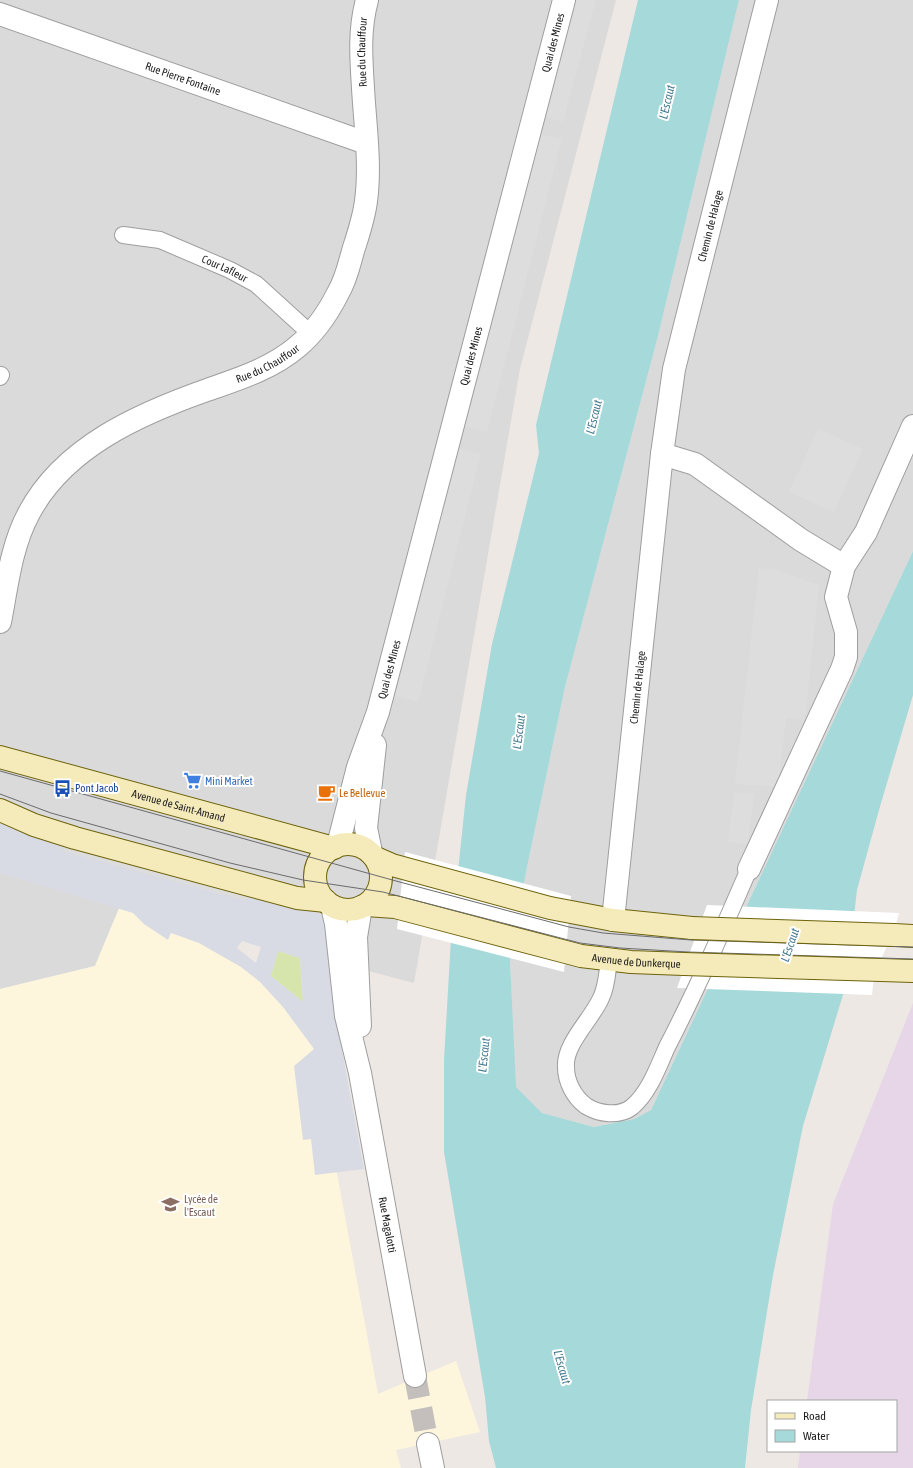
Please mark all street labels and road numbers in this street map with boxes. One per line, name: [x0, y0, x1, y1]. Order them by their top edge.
street label: Quai des Mines: [539, 12, 566, 73]
street label: Rue du Chauffour: [355, 16, 369, 87]
street label: Rue Pierre Fontaine: [144, 60, 222, 97]
street label: Chemin de Halage: [695, 189, 725, 263]
street label: Cour Lafleur: [200, 253, 250, 285]
street label: Quai des Mines: [458, 325, 485, 387]
street label: Rue du Chauffour: [234, 341, 302, 385]
street label: Quai des Mines: [376, 638, 403, 700]
street label: Chemin de Halage: [628, 650, 647, 724]
street label: Avenue de Saint-Amand: [130, 787, 227, 824]
street label: Avenue de Dunkerque: [591, 951, 681, 970]
street label: Rue Magalotti: [377, 1196, 398, 1254]

